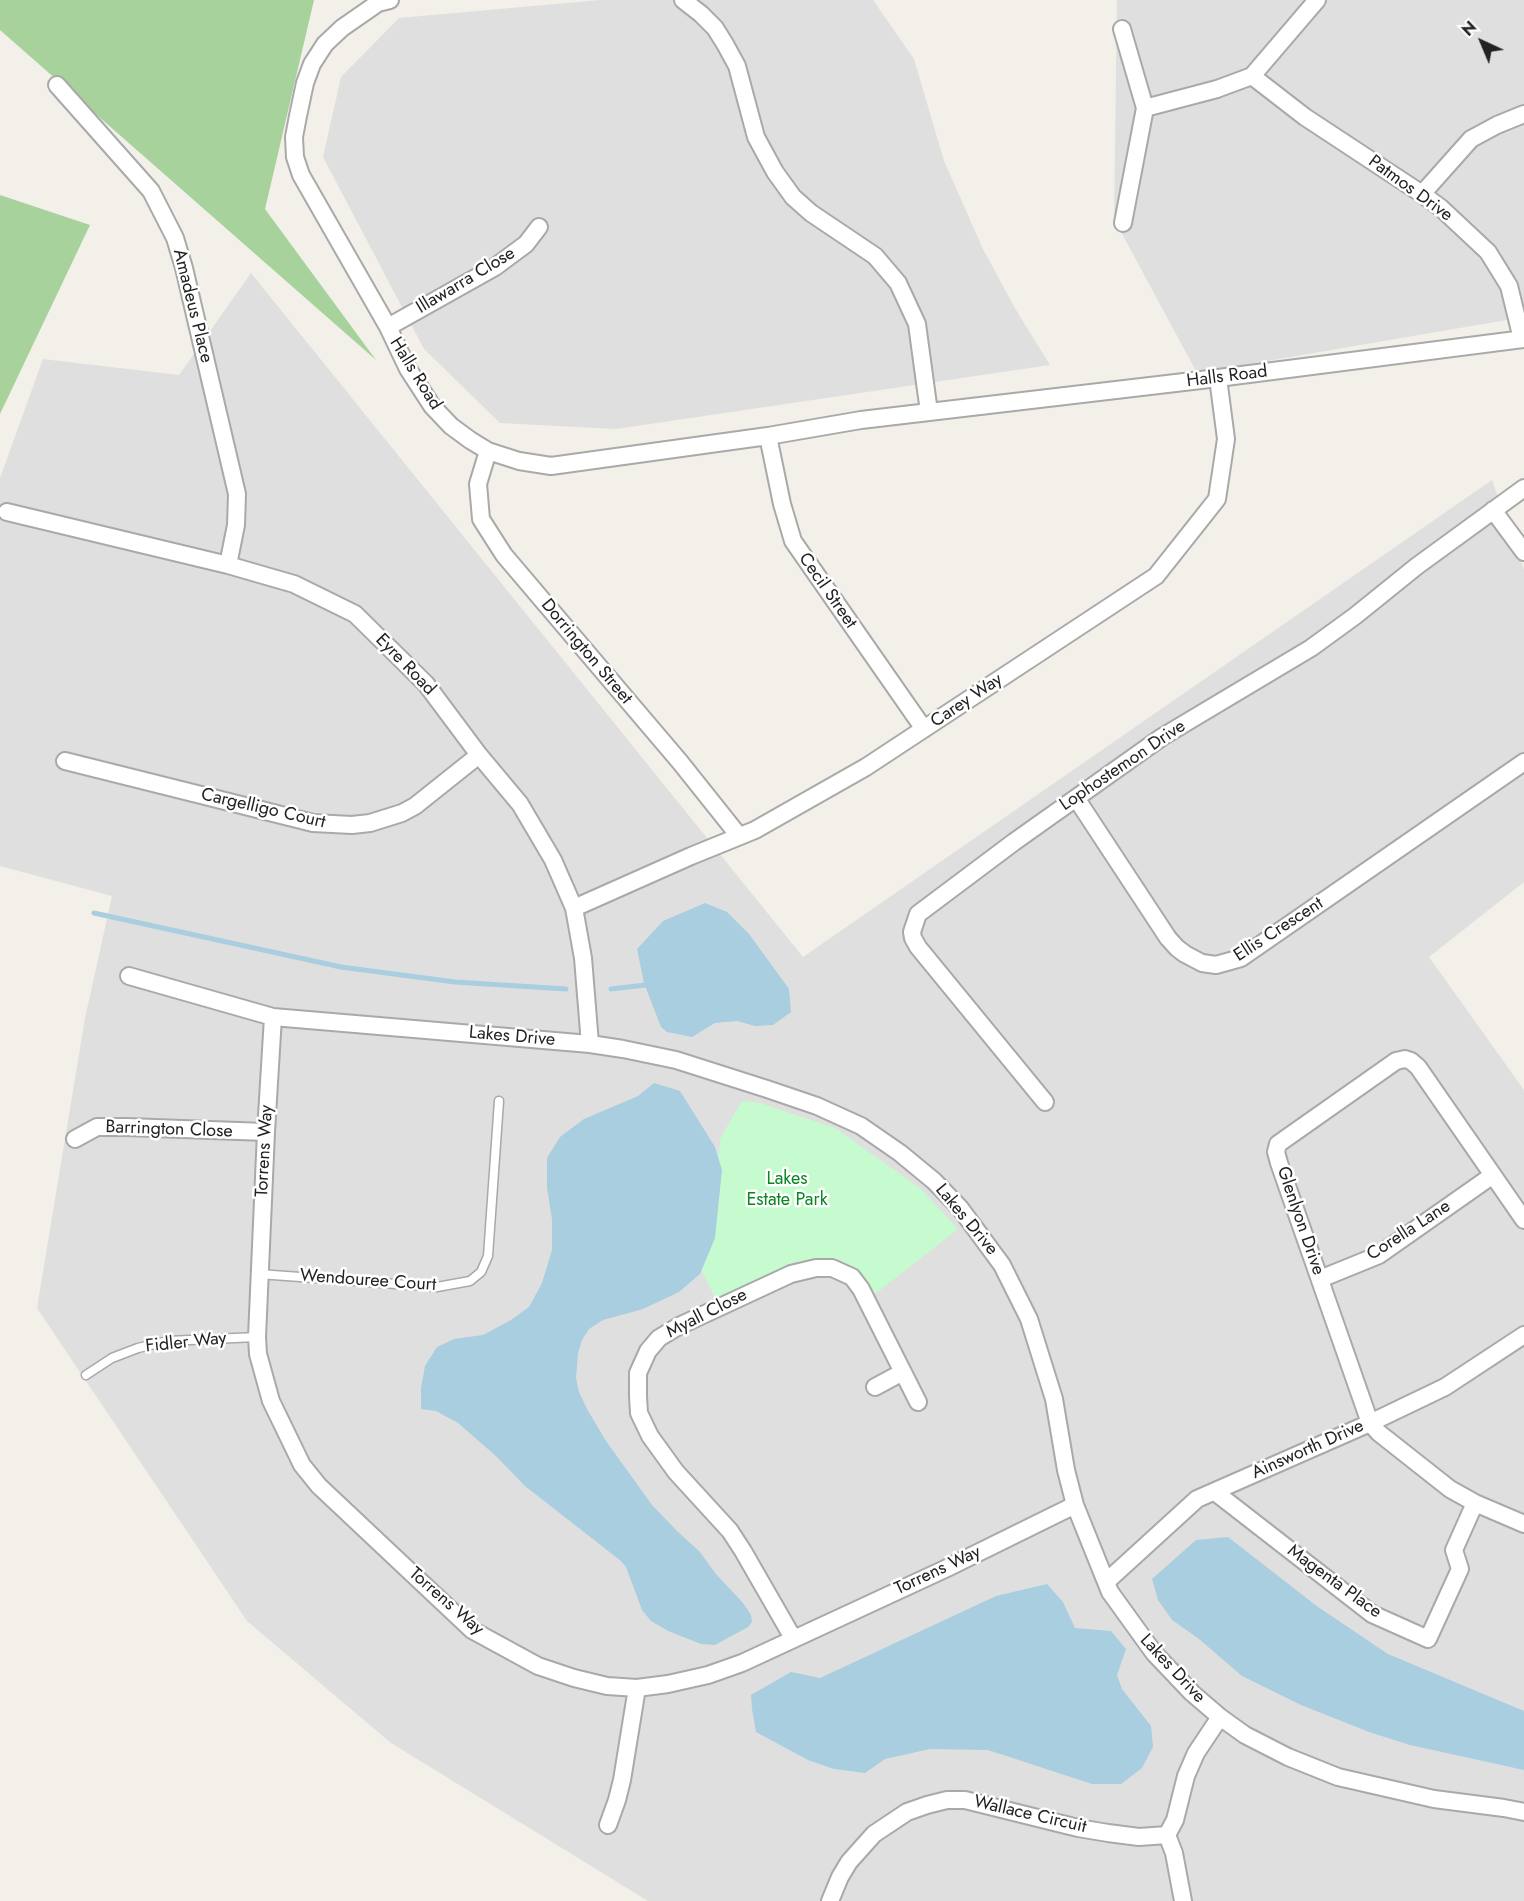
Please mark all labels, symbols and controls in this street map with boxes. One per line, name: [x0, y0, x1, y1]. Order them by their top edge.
north arrow: [1452, 12, 1512, 72]
text: N: [1457, 16, 1482, 41]
street label: Patmos Drive: [1364, 151, 1456, 227]
street label: Illawarra Close: [413, 243, 519, 319]
street label: Amadeus Place: [167, 247, 217, 365]
street label: Halls Road: [384, 334, 446, 414]
street label: Halls Road: [1185, 361, 1269, 393]
street label: Cecil Street: [793, 549, 861, 633]
street label: Dorrington Street: [536, 595, 636, 709]
street label: Eyre Road: [370, 630, 440, 700]
street label: Carey Way: [927, 669, 1007, 733]
street label: Lophostemon Drive: [1056, 716, 1190, 816]
street label: Cargelligo Court: [199, 784, 327, 834]
street label: Ellis Crescent: [1230, 893, 1328, 967]
street label: Lakes Drive: [468, 1022, 556, 1052]
street label: Torrens Way: [252, 1104, 278, 1198]
street label: Barrington Close: [105, 1117, 233, 1143]
street label: Glenlyon Drive: [1271, 1164, 1329, 1278]
park label: Lakes Estate Park: [746, 1169, 828, 1212]
street label: Lakes Drive: [930, 1180, 1002, 1260]
street label: Corella Lane: [1363, 1196, 1455, 1266]
street label: Wendouree Court: [299, 1265, 437, 1297]
street label: Myall Close: [663, 1284, 751, 1344]
street label: Fidler Way: [144, 1328, 228, 1358]
street label: Ainsworth Drive: [1249, 1416, 1367, 1484]
street label: Magenta Place: [1283, 1541, 1385, 1623]
street label: Torrens Way: [892, 1542, 984, 1600]
street label: Torrens Way: [404, 1564, 488, 1640]
street label: Lakes Drive: [1135, 1630, 1209, 1708]
street label: Wallace Circuit: [972, 1792, 1088, 1838]

